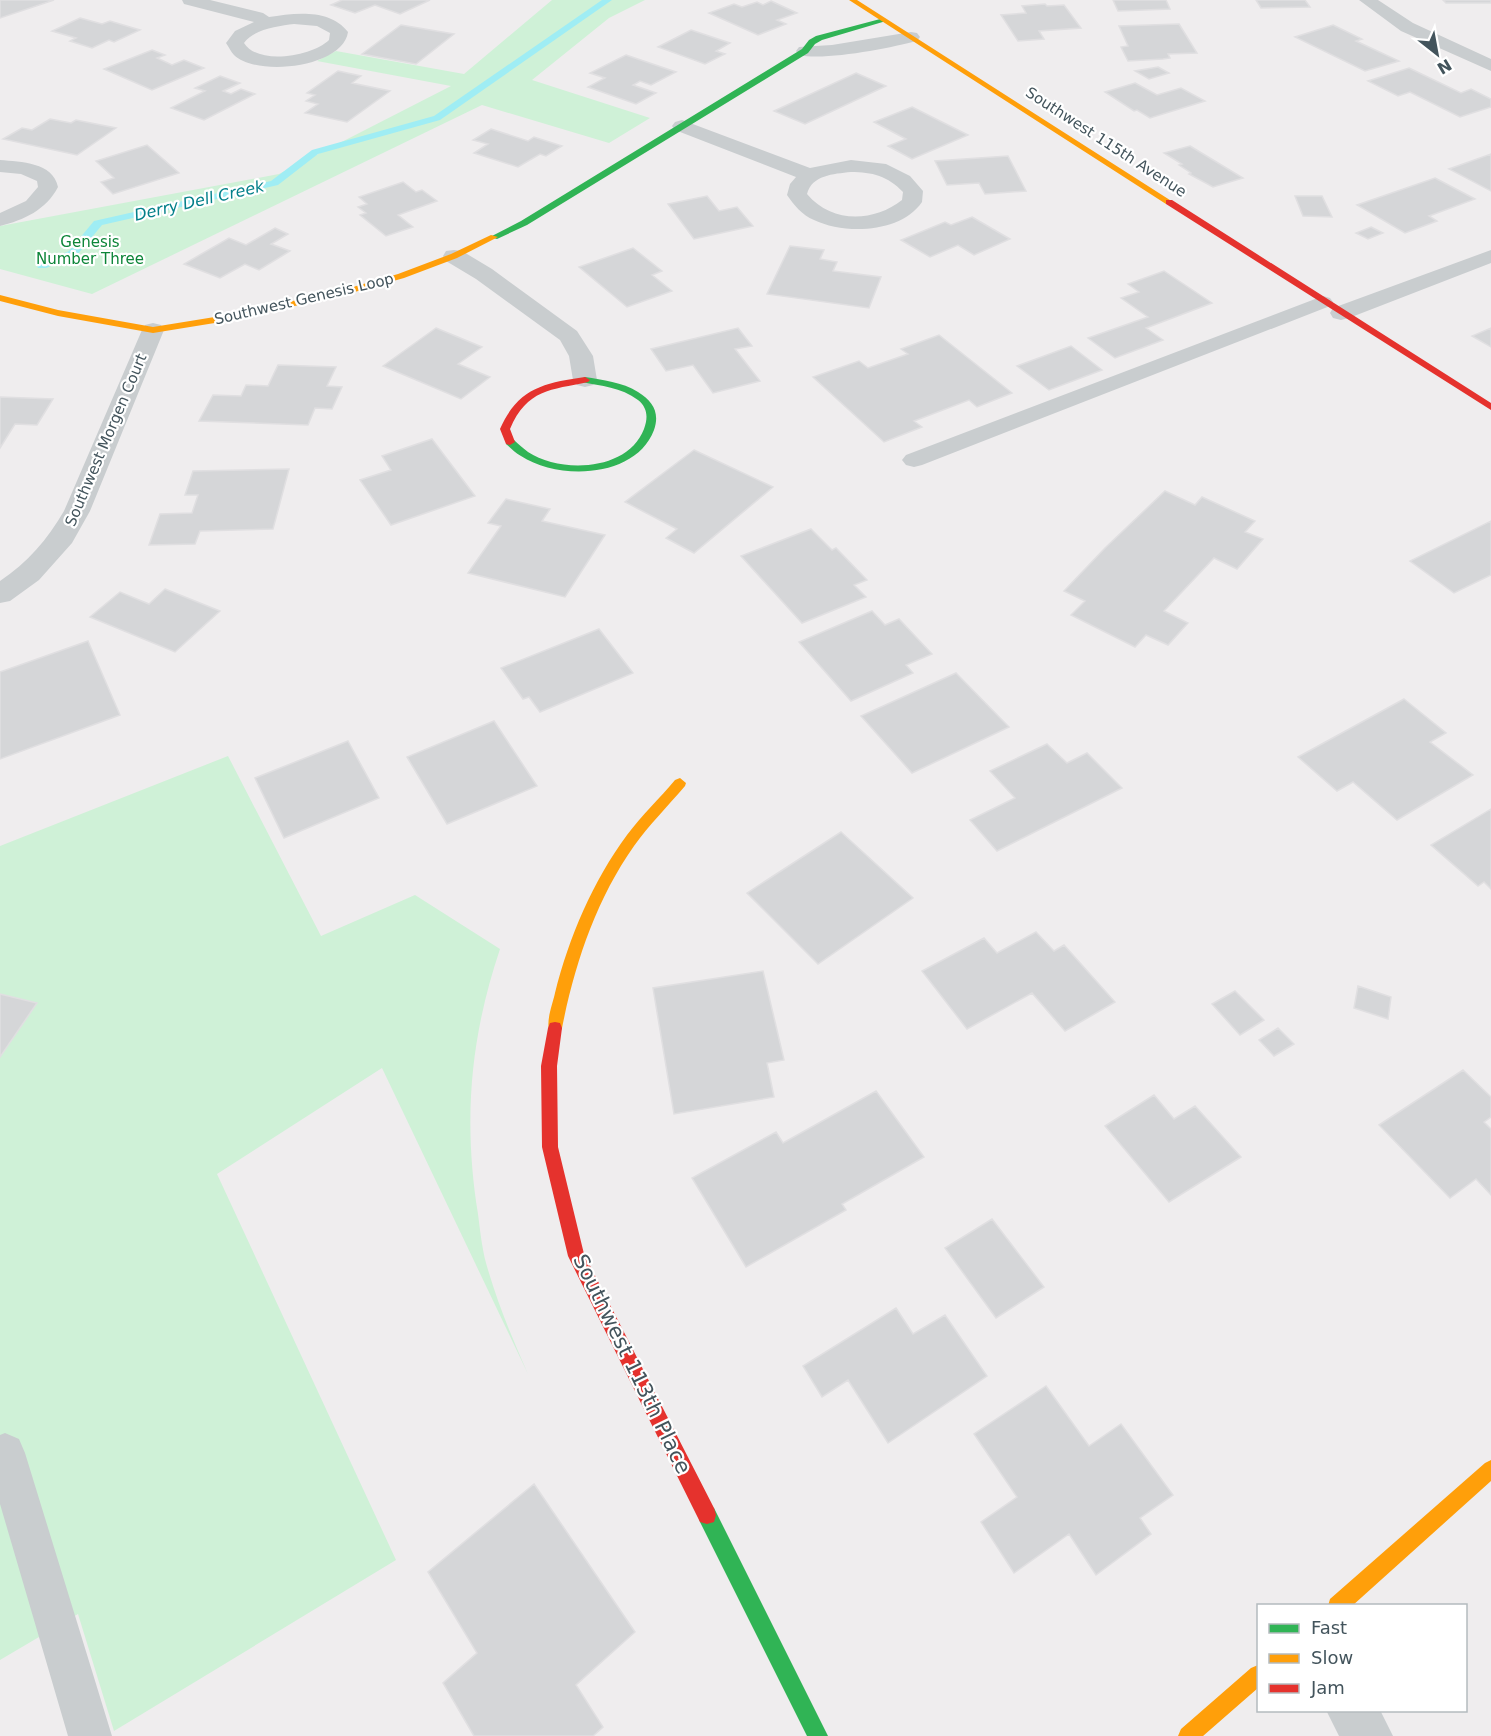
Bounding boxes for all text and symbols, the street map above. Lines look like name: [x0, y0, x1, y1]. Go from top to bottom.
north arrow: [1407, 24, 1467, 84]
text: N: [1434, 55, 1455, 78]
street label: Southwest 115th Avenue: [1022, 83, 1190, 201]
water label: Derry Dell Creek: [132, 176, 267, 225]
park label: Genesis Number Three: [36, 233, 144, 268]
street label: Southwest Genesis Loop: [212, 270, 396, 328]
street label: Southwest Morgen Court: [61, 351, 151, 529]
street label: Southwest 113th Place: [568, 1250, 696, 1478]
legend: [1257, 1604, 1467, 1712]
text: Fast: [1311, 1617, 1347, 1638]
text: Slow: [1311, 1647, 1353, 1668]
text: Jam: [1310, 1677, 1345, 1698]

